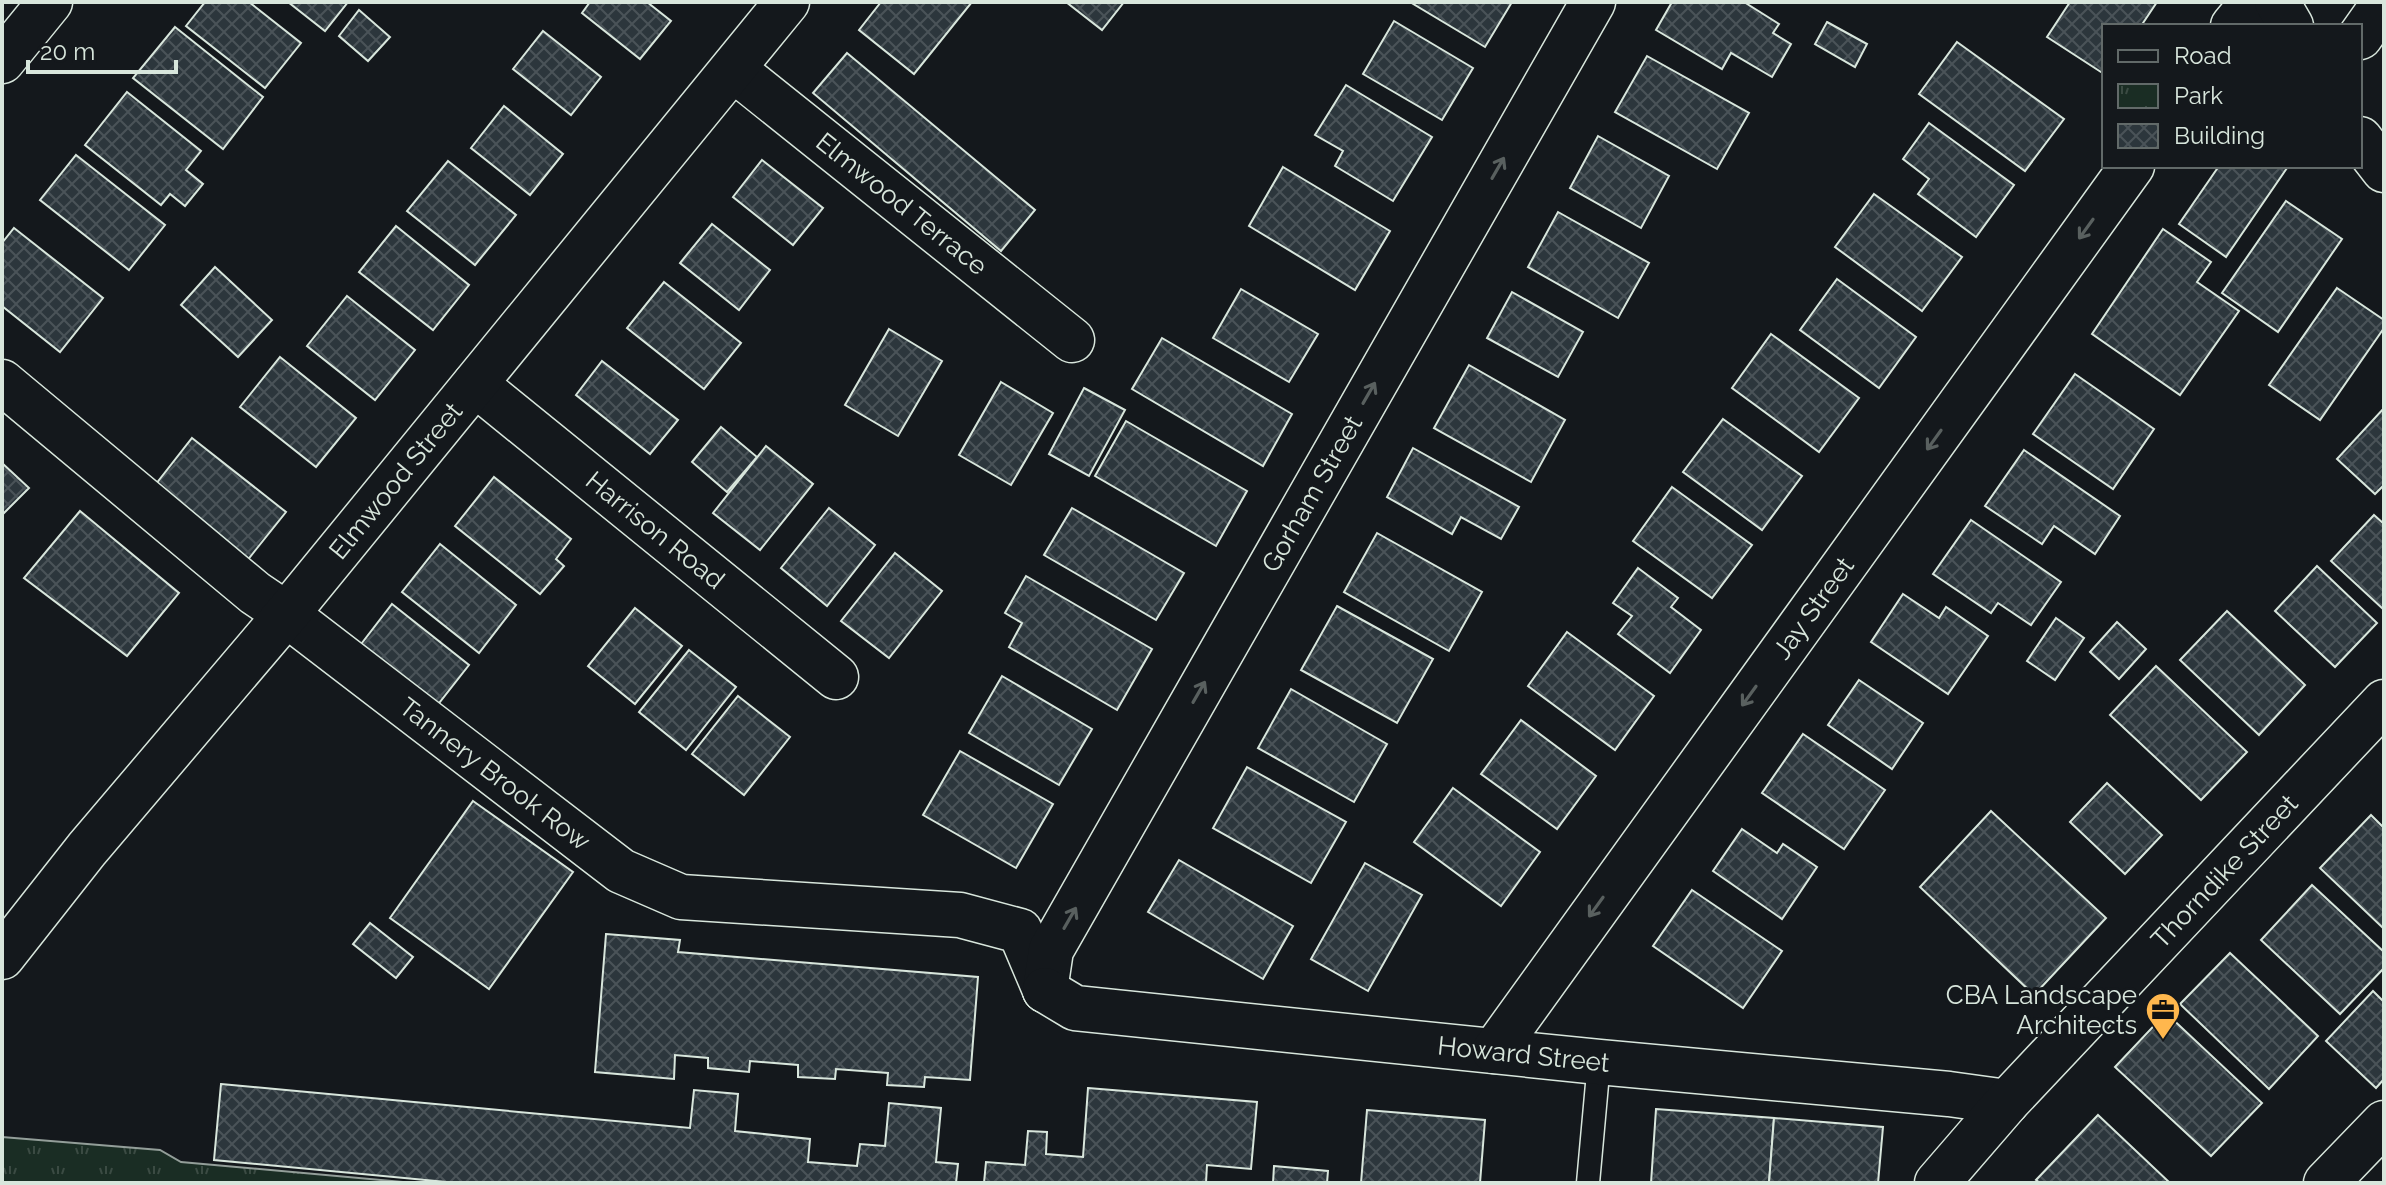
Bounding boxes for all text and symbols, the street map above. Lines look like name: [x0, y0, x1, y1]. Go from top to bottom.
scale bar: [28, 24, 176, 74]
legend: [2102, 24, 2362, 168]
text: 20 m: [40, 37, 95, 66]
text: Road: [2174, 41, 2232, 70]
text: Park: [2174, 81, 2223, 110]
text: Building: [2174, 121, 2265, 150]
street label: Elmwood Terrace: [810, 127, 993, 281]
one-way arrow: [1491, 156, 1506, 180]
one-way arrow: [2078, 218, 2094, 240]
one-way arrow: [1361, 382, 1377, 405]
street label: Elmwood Street: [323, 396, 469, 565]
street label: Gorham Street: [1255, 410, 1369, 577]
one-way arrow: [1926, 429, 1943, 450]
street label: Harrison Road: [580, 465, 730, 595]
street label: Jay Street: [1767, 551, 1860, 665]
one-way arrow: [1191, 681, 1207, 704]
one-way arrow: [1741, 685, 1758, 706]
street label: Tannery Brook Row: [393, 692, 596, 857]
street label: Thorndike Street: [2145, 788, 2304, 954]
one-way arrow: [1588, 895, 1605, 917]
one-way arrow: [1062, 907, 1078, 930]
place label: CBA Landscape Architects: [1946, 980, 2137, 1040]
office icon: CBA Landscape Architects: [2144, 991, 2182, 1041]
street label: Howard Street: [1436, 1030, 1611, 1078]

